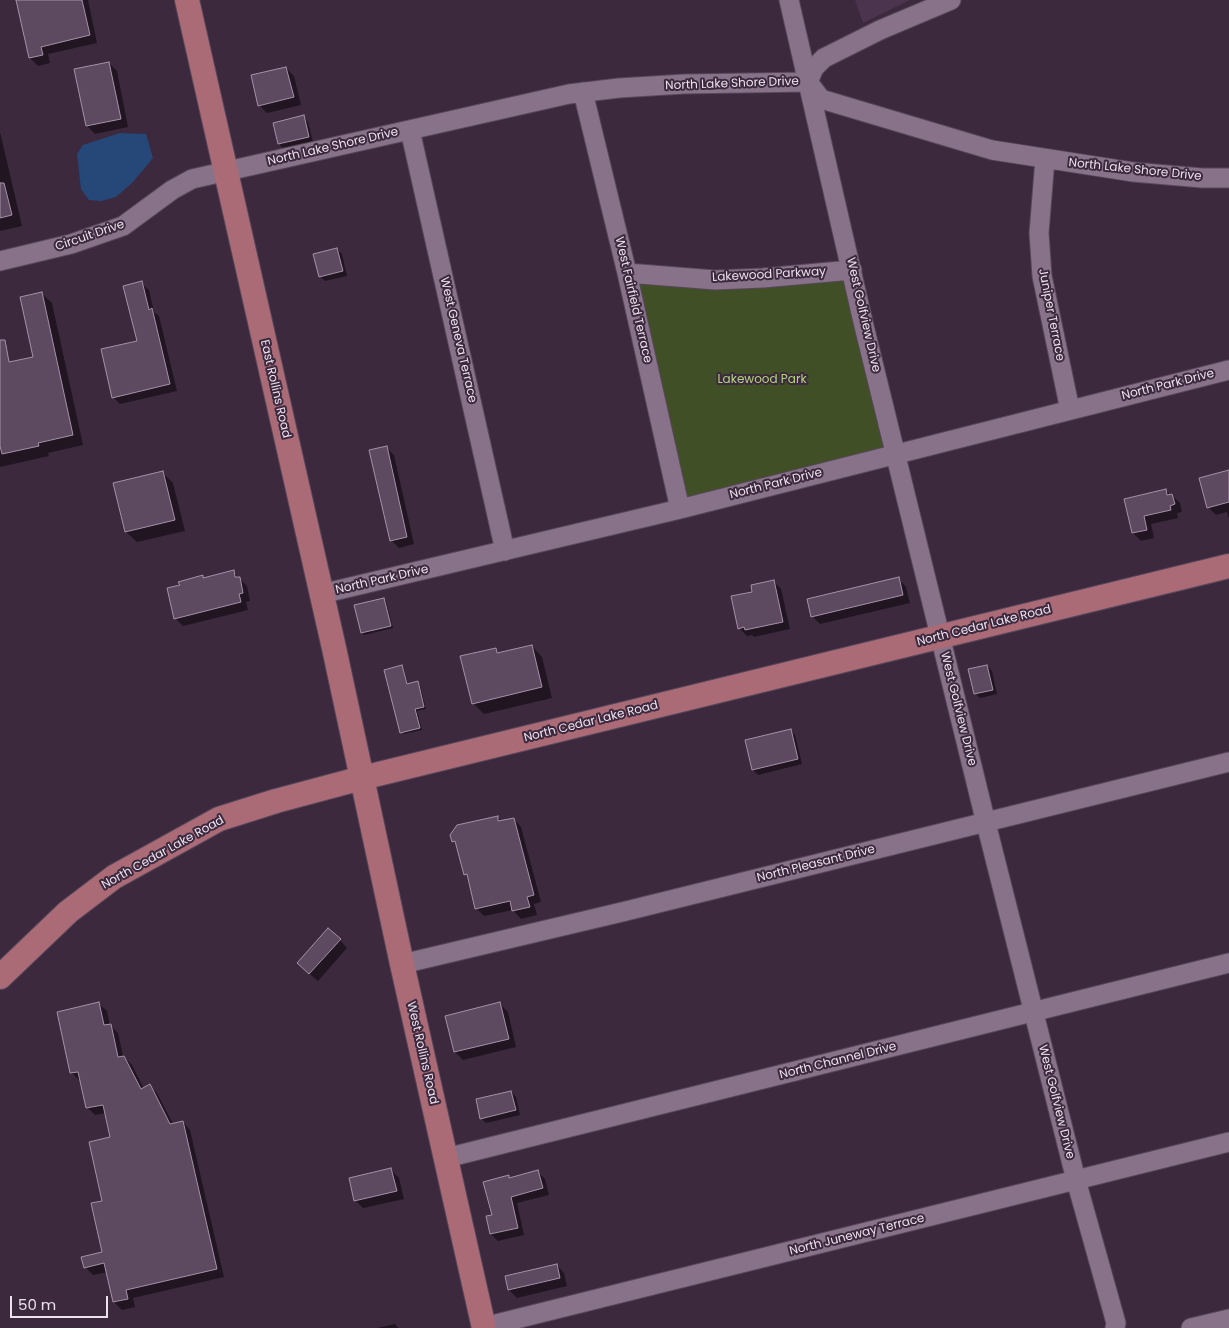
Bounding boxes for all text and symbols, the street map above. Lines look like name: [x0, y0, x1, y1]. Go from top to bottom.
street label: North Lake Shore Drive: [665, 74, 799, 94]
street label: North Lake Shore Drive: [266, 125, 400, 169]
street label: North Lake Shore Drive: [1068, 156, 1202, 184]
street label: Circuit Drive: [53, 217, 127, 255]
street label: West Fairfield Terrace: [611, 236, 655, 364]
street label: West Golfview Drive: [843, 256, 883, 374]
street label: Lakewood Parkway: [712, 265, 826, 285]
street label: Juniper Terrace: [1035, 268, 1067, 362]
street label: West Geneva Terrace: [437, 276, 479, 404]
street label: East Rollins Road: [257, 339, 293, 439]
street label: North Park Drive: [1120, 367, 1216, 403]
park label: Lakewood Park: [717, 373, 807, 387]
street label: North Park Drive: [728, 466, 824, 502]
street label: North Park Drive: [334, 562, 430, 598]
street label: North Cedar Lake Road: [915, 602, 1053, 650]
street label: West Golfview Drive: [937, 650, 979, 768]
street label: North Cedar Lake Road: [522, 698, 660, 746]
street label: North Cedar Lake Road: [99, 813, 227, 893]
street label: North Pleasant Drive: [756, 842, 876, 886]
street label: West Rollins Road: [403, 1000, 441, 1106]
street label: North Channel Drive: [778, 1040, 898, 1082]
street label: West Golfview Drive: [1035, 1043, 1077, 1161]
street label: North Juneway Terrace: [788, 1211, 926, 1259]
scale bar: [12, 1286, 110, 1318]
text: 50 m: [18, 1294, 56, 1315]

